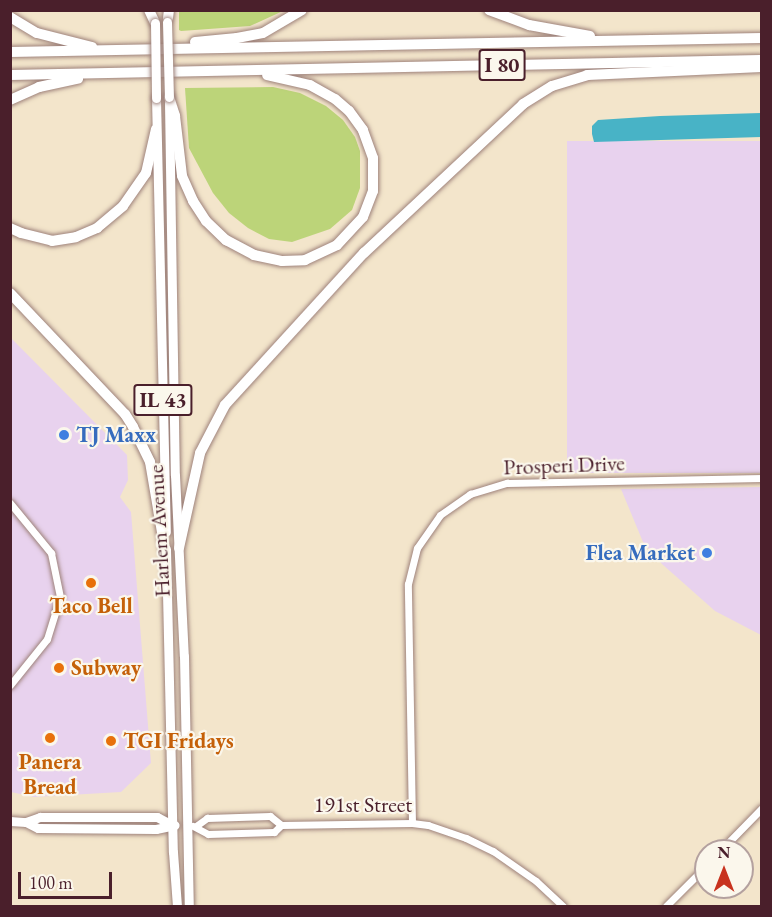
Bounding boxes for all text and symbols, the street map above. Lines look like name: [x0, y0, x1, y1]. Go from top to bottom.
road number: I 80: [478, 47, 526, 83]
road number: IL 43: [133, 382, 193, 418]
place label: TJ Maxx: [76, 422, 156, 448]
marker: TJ Maxx: [57, 428, 71, 442]
street label: Prosperi Drive: [503, 450, 625, 480]
street label: Harlem Avenue: [142, 464, 176, 598]
place label: Flea Market: [586, 540, 695, 566]
marker: Flea Market: [700, 546, 714, 560]
marker: Taco Bell: [84, 576, 98, 590]
place label: Taco Bell: [49, 593, 133, 619]
place label: Subway: [71, 655, 141, 681]
marker: Subway: [52, 661, 66, 675]
place label: TGI Fridays: [123, 728, 234, 754]
marker: Panera Bread: [43, 731, 57, 745]
marker: TGI Fridays: [104, 734, 118, 748]
place label: Panera Bread: [19, 748, 81, 800]
street label: 191st Street: [314, 792, 412, 818]
north arrow: [694, 839, 754, 899]
text: N: [718, 842, 730, 863]
scale bar: [21, 860, 116, 898]
text: 100 m: [29, 871, 73, 894]

